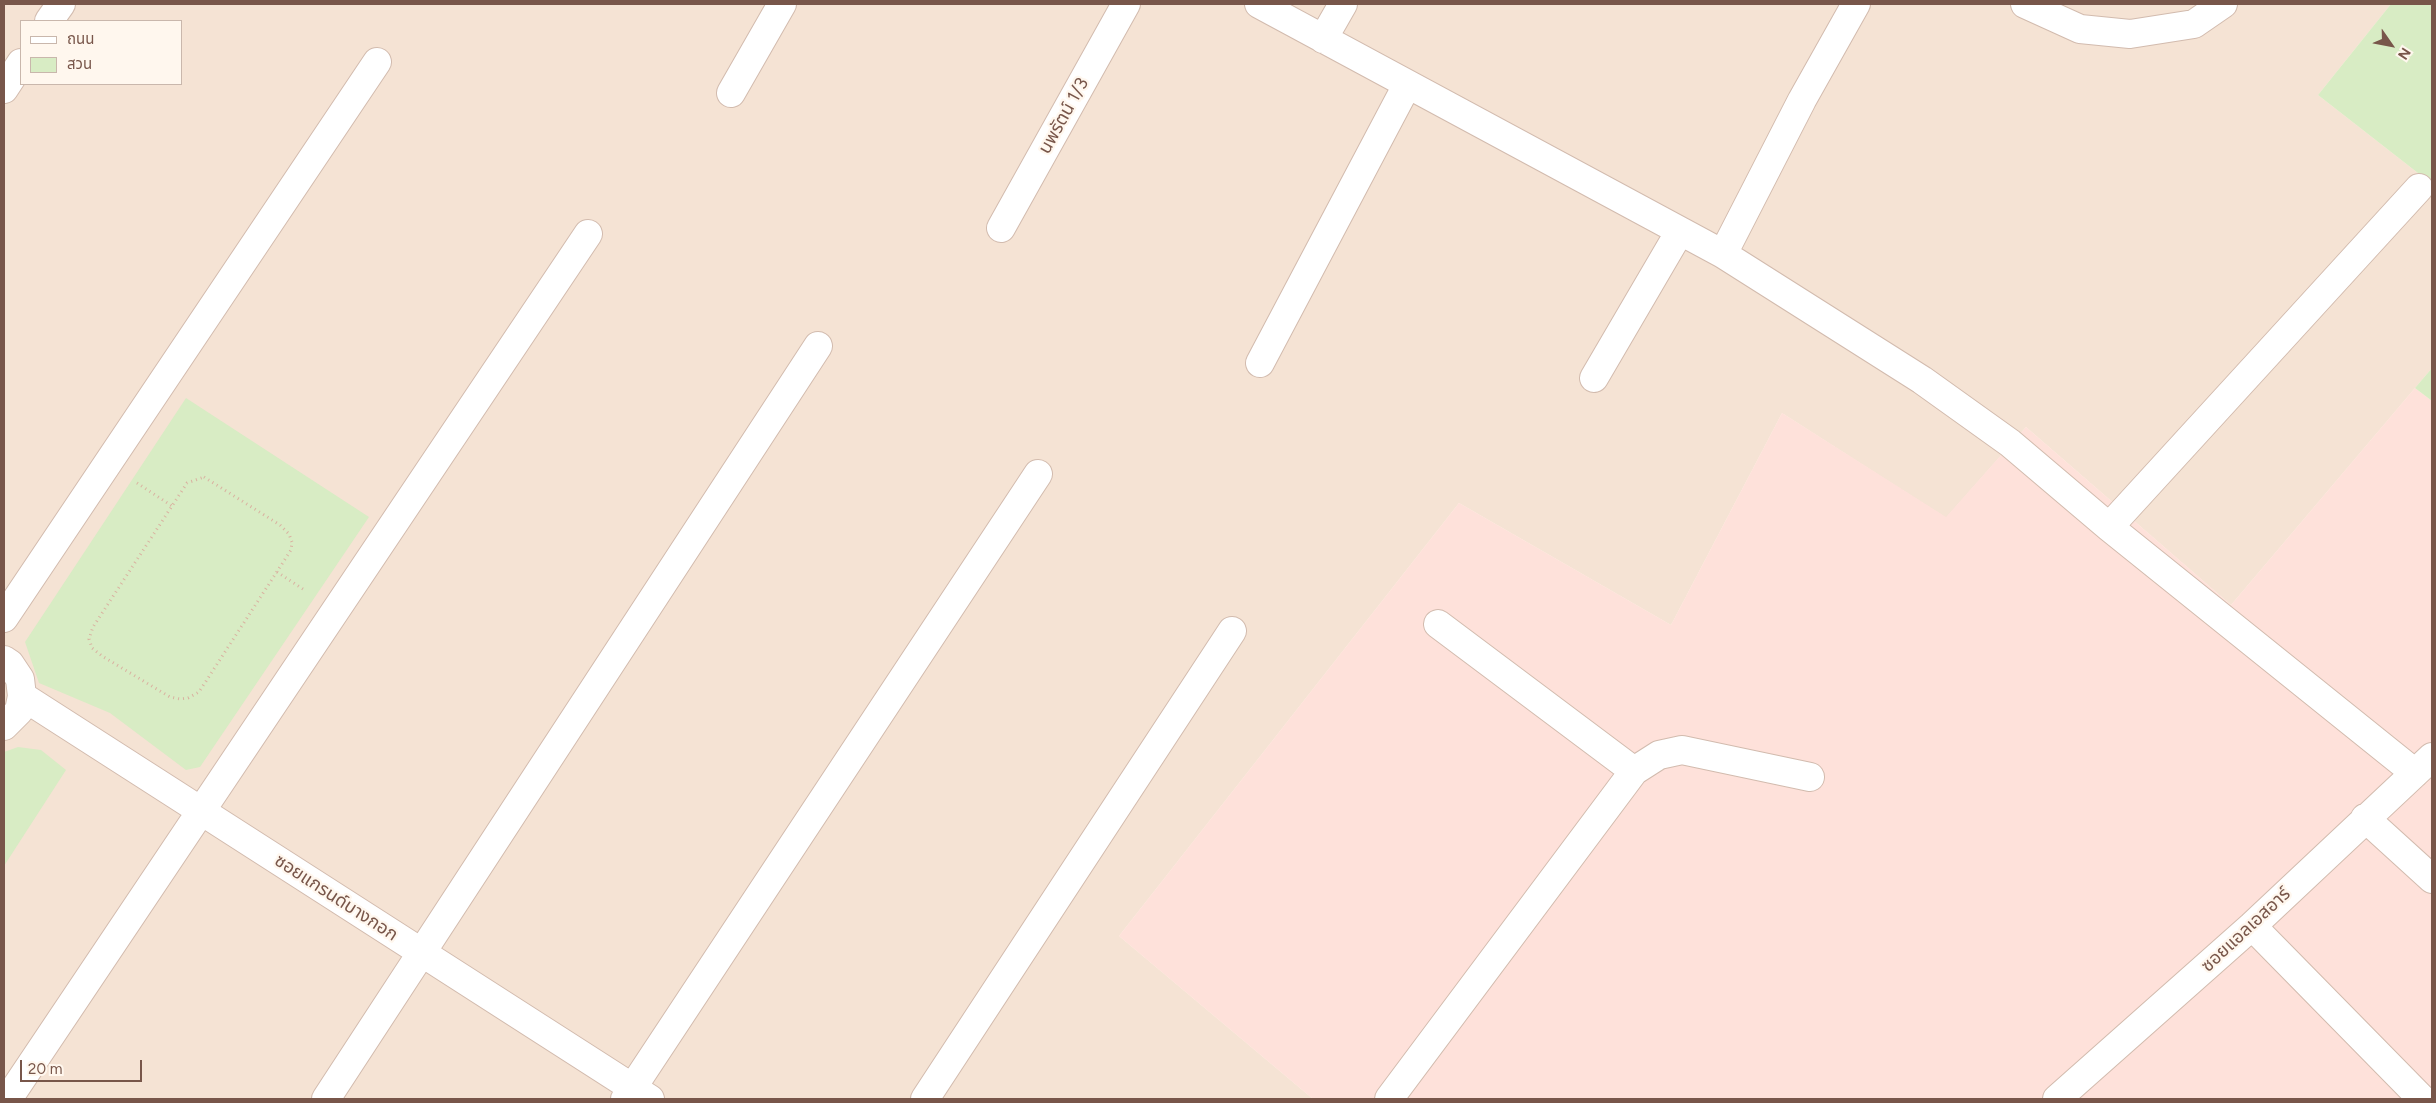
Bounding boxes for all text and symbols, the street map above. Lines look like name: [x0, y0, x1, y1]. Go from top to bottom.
legend: [20, 20, 182, 85]
north arrow: [2366, 20, 2416, 70]
text: ถนน: [67, 30, 94, 48]
text: N: [2394, 44, 2414, 63]
text: สวน: [67, 55, 92, 73]
street label: นพรัตน์ 1/3: [1034, 74, 1094, 158]
street label: ซอยแกรนด์บางกอก: [270, 850, 402, 946]
street label: ซอยแอลเอสอาร์: [2197, 883, 2295, 977]
scale bar: [22, 1050, 145, 1082]
text: 20 m: [28, 1060, 62, 1078]

